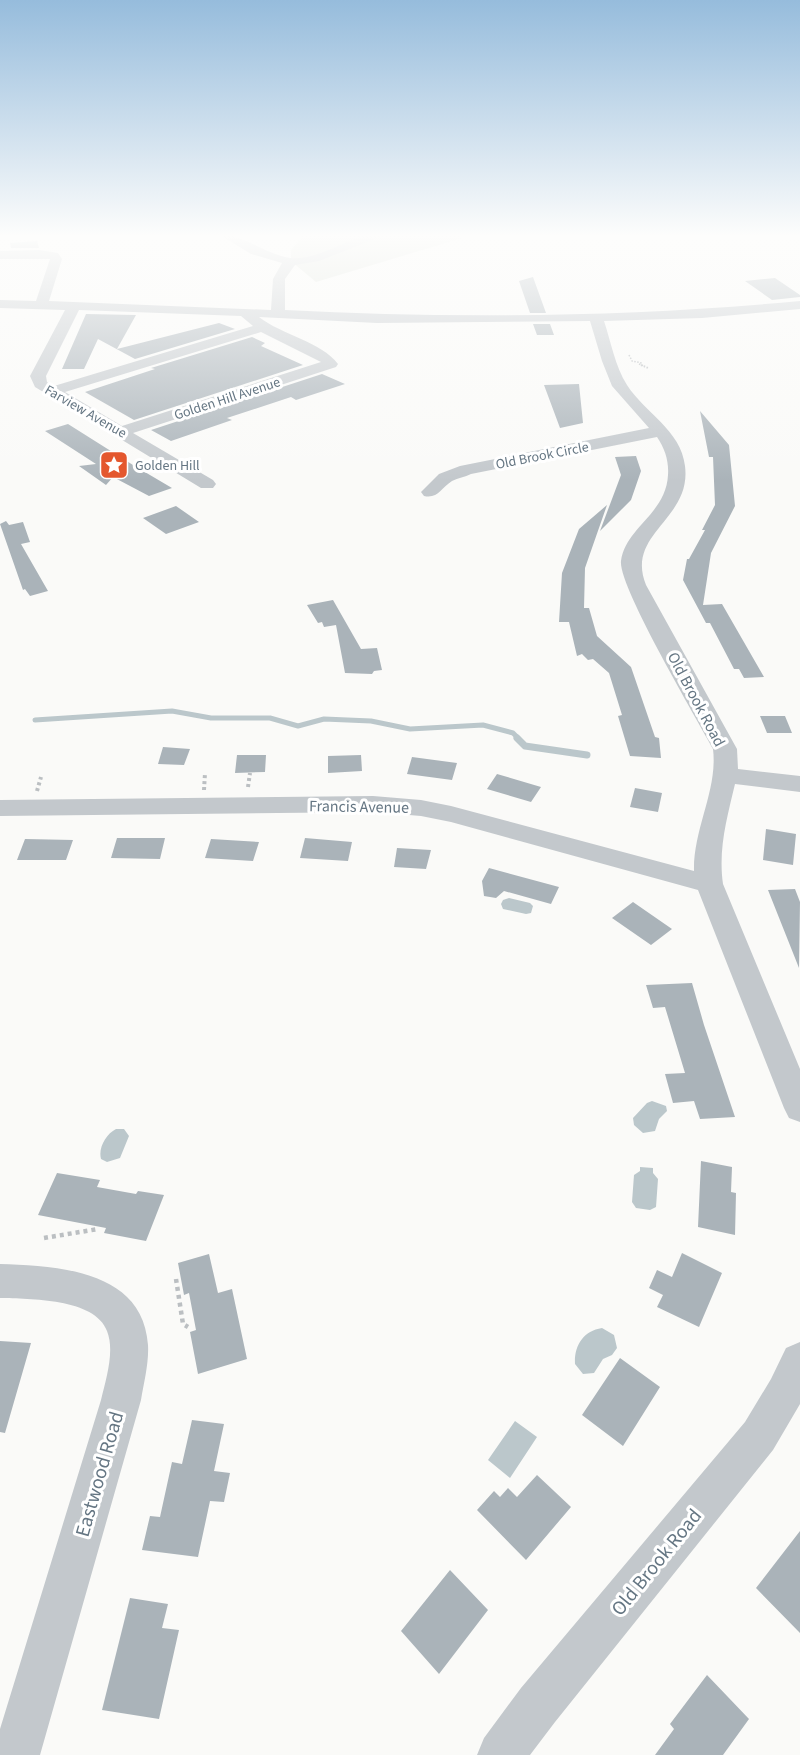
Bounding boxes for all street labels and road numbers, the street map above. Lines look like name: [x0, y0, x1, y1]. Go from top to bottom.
street label: Golden Hill Avenue: [172, 372, 283, 426]
street label: Farview Avenue: [41, 380, 130, 443]
street label: Old Brook Circle: [494, 437, 590, 475]
street label: Old Brook Road: [662, 648, 730, 751]
street label: Francis Avenue: [309, 795, 409, 819]
street label: Eastwood Road: [69, 1408, 131, 1540]
street label: Old Brook Road: [605, 1503, 709, 1622]

